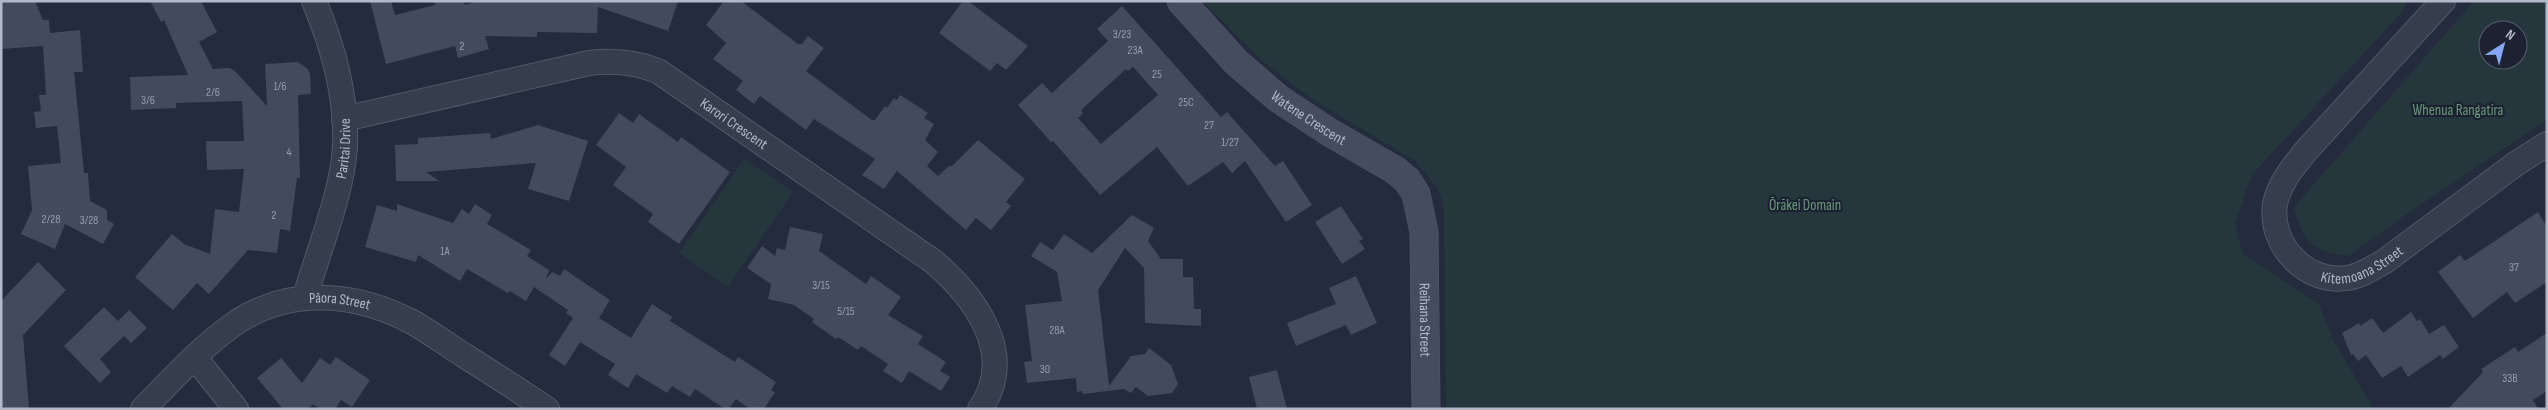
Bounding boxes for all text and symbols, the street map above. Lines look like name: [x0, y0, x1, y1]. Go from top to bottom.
north arrow: [2478, 20, 2528, 70]
text: N: [2502, 26, 2518, 44]
house number: 3/23: [1113, 27, 1131, 42]
house number: 2: [460, 39, 465, 54]
house number: 23A: [1127, 43, 1143, 58]
house number: 25: [1152, 67, 1162, 82]
house number: 1/6: [273, 79, 287, 94]
house number: 2/6: [206, 85, 220, 100]
street label: Watene Crescent: [1267, 87, 1350, 150]
house number: 3/6: [141, 93, 155, 108]
street label: Karori Crescent: [697, 94, 772, 154]
house number: 25C: [1178, 95, 1194, 110]
park label: Whenua Rangatira: [2413, 101, 2504, 120]
street label: Paritai Drive: [331, 118, 355, 180]
house number: 27: [1204, 118, 1214, 133]
house number: 1/27: [1221, 135, 1239, 150]
house number: 4: [286, 145, 292, 160]
park label: Ōrākei Domain: [1769, 196, 1841, 215]
house number: 2: [272, 208, 277, 223]
house number: 2/28: [42, 212, 60, 227]
house number: 3/28: [80, 213, 98, 228]
street label: Kitemoana Street: [2319, 241, 2407, 288]
house number: 1A: [440, 244, 451, 259]
house number: 37: [2509, 260, 2519, 275]
house number: 3/15: [812, 278, 830, 293]
street label: Reihana Street: [1415, 283, 1435, 358]
street label: Pāora Street: [308, 288, 373, 314]
house number: 5/15: [837, 304, 855, 319]
house number: 28A: [1049, 323, 1066, 338]
house number: 30: [1040, 362, 1050, 377]
house number: 33B: [2502, 371, 2518, 386]

